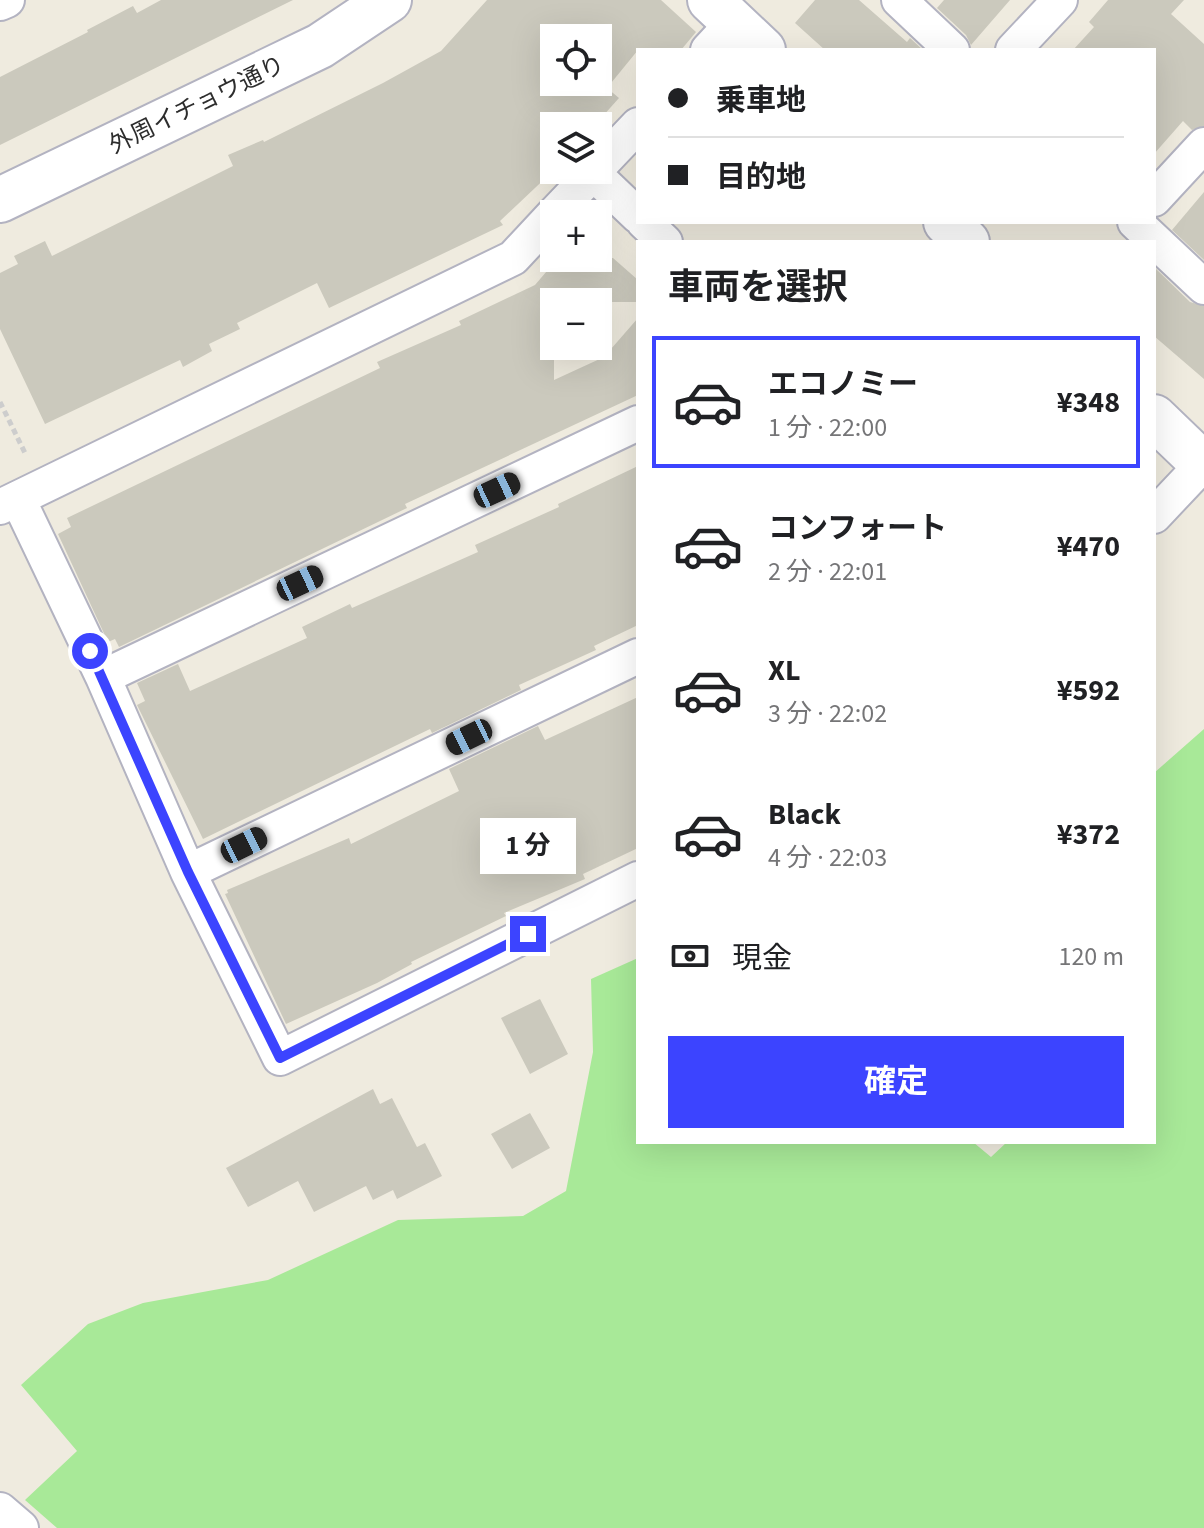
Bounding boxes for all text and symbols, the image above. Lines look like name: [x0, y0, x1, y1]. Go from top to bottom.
map controls: [540, 24, 612, 360]
button: locate: [540, 24, 612, 96]
street label: 外周イチョウ通り: [103, 47, 291, 163]
text: 乗車地: [716, 79, 806, 122]
button: layers: [540, 112, 612, 184]
text: 目的地: [716, 156, 806, 199]
button: +: [540, 200, 612, 272]
text: 車両を選択: [668, 262, 848, 313]
button: −: [540, 288, 612, 360]
text: エコノミー: [768, 363, 918, 406]
icon: car: [672, 366, 744, 438]
text: ¥348: [1057, 381, 1120, 424]
text: 1 分 · 22:00: [768, 409, 887, 446]
car: [470, 469, 524, 511]
text: コンフォート: [768, 507, 947, 550]
icon: car: [672, 510, 744, 582]
text: ¥470: [1057, 525, 1120, 568]
text: 2 分 · 22:01: [768, 553, 887, 590]
car: [273, 562, 327, 604]
route start: [72, 633, 108, 669]
text: XL: [768, 649, 801, 692]
icon: car: [672, 654, 744, 726]
text: ¥592: [1057, 669, 1120, 712]
text: 3 分 · 22:02: [768, 695, 887, 732]
car: [442, 716, 496, 758]
text: Black: [768, 793, 841, 836]
icon: car: [672, 798, 744, 870]
text: ¥372: [1057, 813, 1120, 856]
callout: 1 分: [480, 818, 576, 874]
car: [217, 824, 271, 866]
text: 1 分: [506, 827, 550, 864]
text: 4 分 · 22:03: [768, 839, 887, 876]
route end: [510, 916, 546, 952]
icon: cash: [668, 934, 712, 978]
text: 現金: [732, 937, 792, 980]
text: 120 m: [1058, 938, 1124, 975]
button: 確定: [668, 1036, 1124, 1128]

